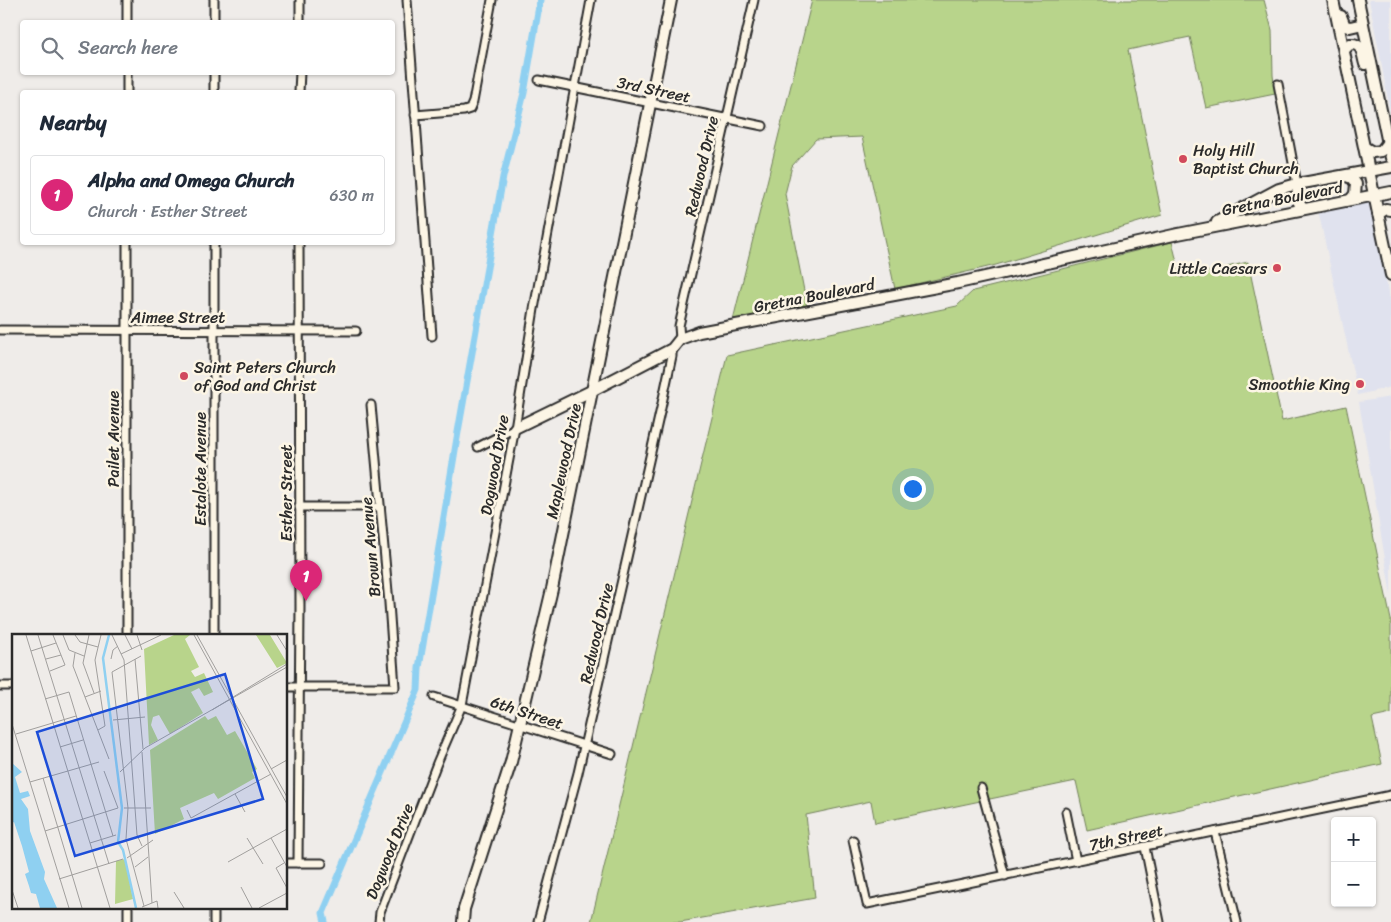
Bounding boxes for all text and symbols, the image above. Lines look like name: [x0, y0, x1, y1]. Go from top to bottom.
search box: [20, 20, 395, 75]
text: Search here: [78, 31, 178, 64]
icon: search: [38, 34, 66, 62]
street label: 3rd Street: [614, 68, 693, 111]
text: Nearby: [40, 104, 106, 142]
street label: Redwood Drive: [676, 113, 727, 219]
place label: Holy Hill Baptist Church: [1193, 136, 1299, 183]
marker: Holy Hill Baptist Church: [1177, 153, 1189, 165]
text: Alpha and Omega Church: [88, 164, 294, 197]
street label: Gretna Boulevard: [1219, 172, 1347, 224]
text: 1: [54, 181, 60, 210]
text: 630 m: [330, 181, 374, 210]
text: Church · Esther Street: [88, 197, 248, 226]
place label: Little Caesars: [1169, 254, 1268, 283]
marker: Little Caesars: [1271, 262, 1283, 274]
street label: Gretna Boulevard: [751, 269, 879, 321]
street label: Aimee Street: [130, 303, 225, 332]
place label: Saint Peters Church of God and Christ: [194, 353, 336, 400]
marker: Saint Peters Church of God and Christ: [178, 370, 190, 382]
place label: Smoothie King: [1248, 370, 1350, 399]
marker: Smoothie King: [1354, 378, 1366, 390]
street label: Pailet Avenue: [99, 390, 128, 487]
street label: Maplewood Drive: [537, 400, 590, 522]
street label: Estalote Avenue: [186, 412, 215, 526]
street label: Dogwood Drive: [471, 412, 518, 518]
street label: Esther Street: [272, 444, 301, 542]
your location: [900, 476, 926, 502]
street label: Brown Avenue: [352, 496, 389, 598]
pin: 1: [290, 560, 322, 601]
street label: Redwood Drive: [571, 580, 622, 686]
inset map: [12, 634, 288, 910]
street label: 6th Street: [487, 687, 567, 738]
street label: Dogwood Drive: [357, 799, 422, 904]
street label: 7th Street: [1086, 815, 1166, 859]
map controls: [1331, 817, 1376, 907]
button: +: [1331, 817, 1376, 862]
button: −: [1331, 862, 1376, 907]

